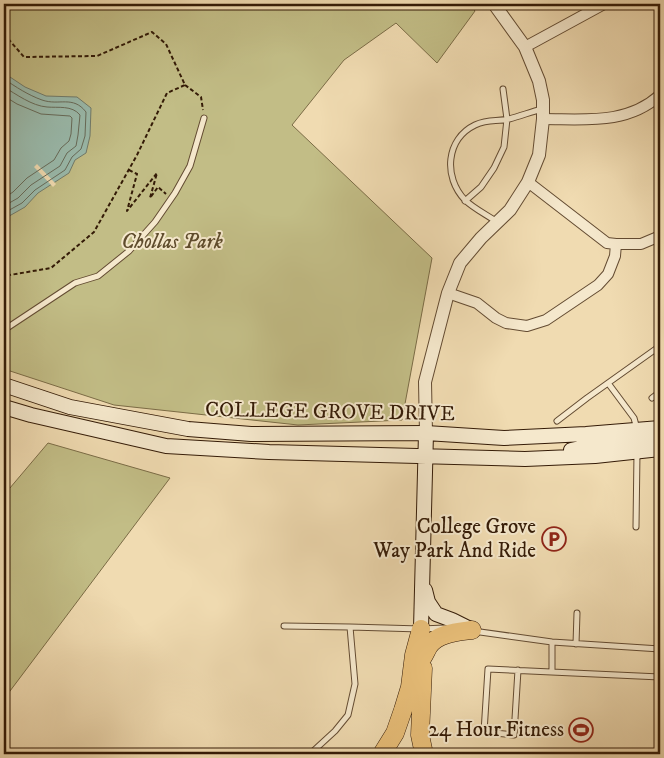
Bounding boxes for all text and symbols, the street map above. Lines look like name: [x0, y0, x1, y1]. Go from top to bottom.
park label: Chollas Park: [121, 229, 223, 255]
street label: COLLEGE GROVE DRIVE: [205, 397, 455, 427]
place label: College Grove Way Park And Ride: [372, 514, 536, 564]
parking icon: College Grove Way Park And Ride: [541, 526, 567, 552]
place label: 24 Hour Fitness: [429, 717, 564, 743]
sports icon: 24 Hour Fitness: [568, 717, 594, 743]

